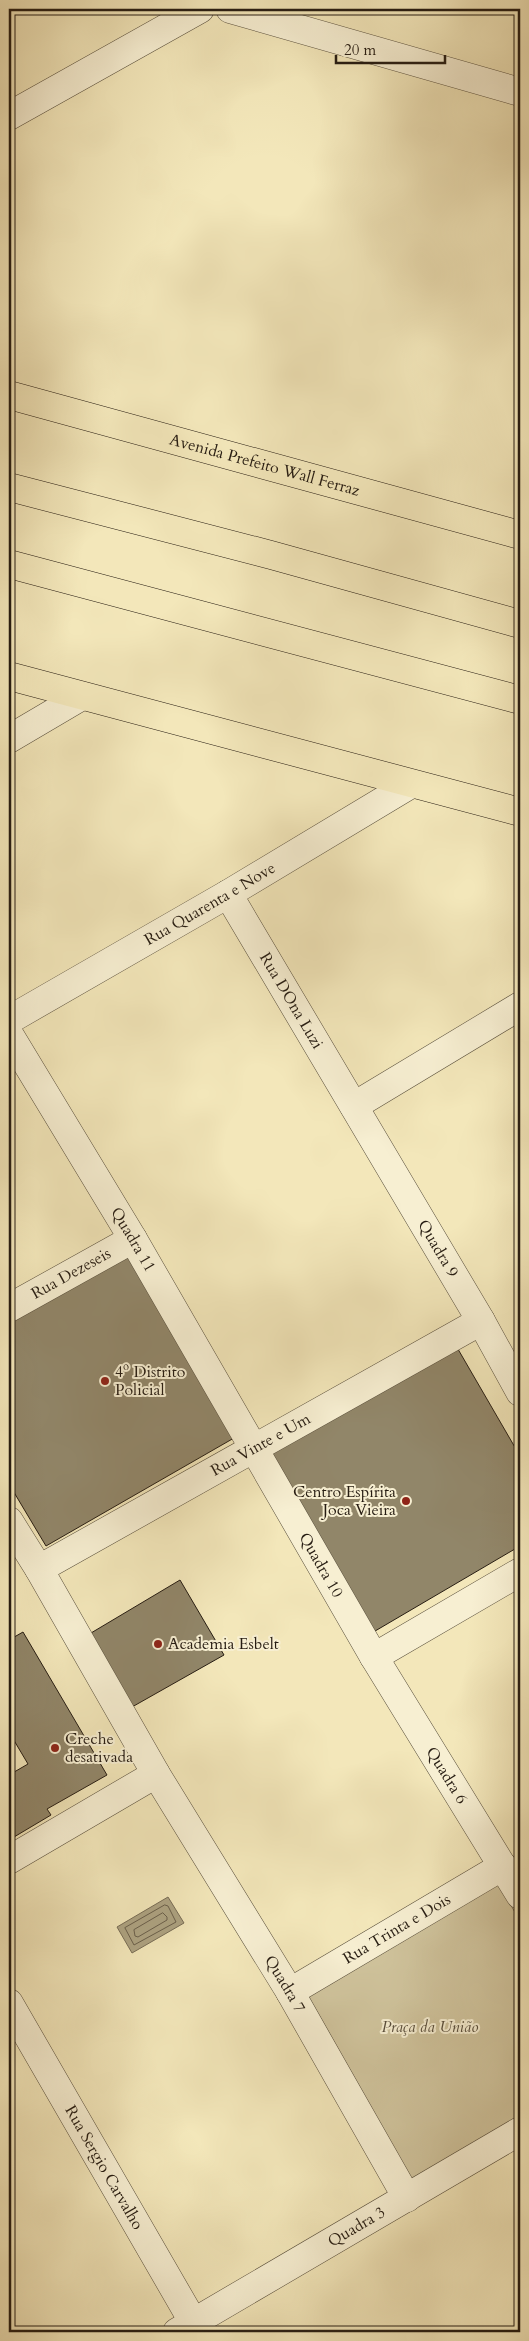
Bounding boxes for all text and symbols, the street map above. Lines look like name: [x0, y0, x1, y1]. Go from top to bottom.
scale bar: [336, 32, 445, 64]
text: 20 m: [344, 40, 376, 60]
street label: Avenida Prefeito Wall Ferraz: [167, 428, 362, 502]
street label: Rua Quarenta e Nove: [140, 857, 280, 951]
street label: Rua DOna Luzi: [254, 948, 329, 1053]
street label: Quadra 11: [105, 1203, 161, 1276]
street label: Quadra 9: [412, 1216, 464, 1281]
street label: Rua Dezeseis: [27, 1242, 115, 1305]
place label: 4º Distrito Policial: [115, 1361, 186, 1401]
marker: 4º Distrito Policial: [99, 1375, 111, 1387]
street label: Rua Vinte e Um: [207, 1408, 315, 1482]
place label: Centro Espírita Joca Vieira: [293, 1481, 396, 1521]
marker: Centro Espírita Joca Vieira: [400, 1495, 412, 1507]
street label: Quadra 10: [294, 1529, 348, 1602]
place label: Academia Esbelt: [168, 1633, 279, 1655]
marker: Academia Esbelt: [152, 1638, 164, 1650]
place label: Creche desativada: [65, 1728, 133, 1768]
marker: Creche desativada: [49, 1742, 61, 1754]
street label: Quadra 6: [421, 1743, 473, 1808]
street label: Rua Trinta e Dois: [339, 1888, 455, 1969]
street label: Quadra 7: [259, 1951, 310, 2017]
park label: Praça da União: [382, 2016, 479, 2038]
street label: Rua Sergio Carvalho: [59, 2101, 149, 2234]
street label: Quadra 3: [324, 2201, 389, 2252]

